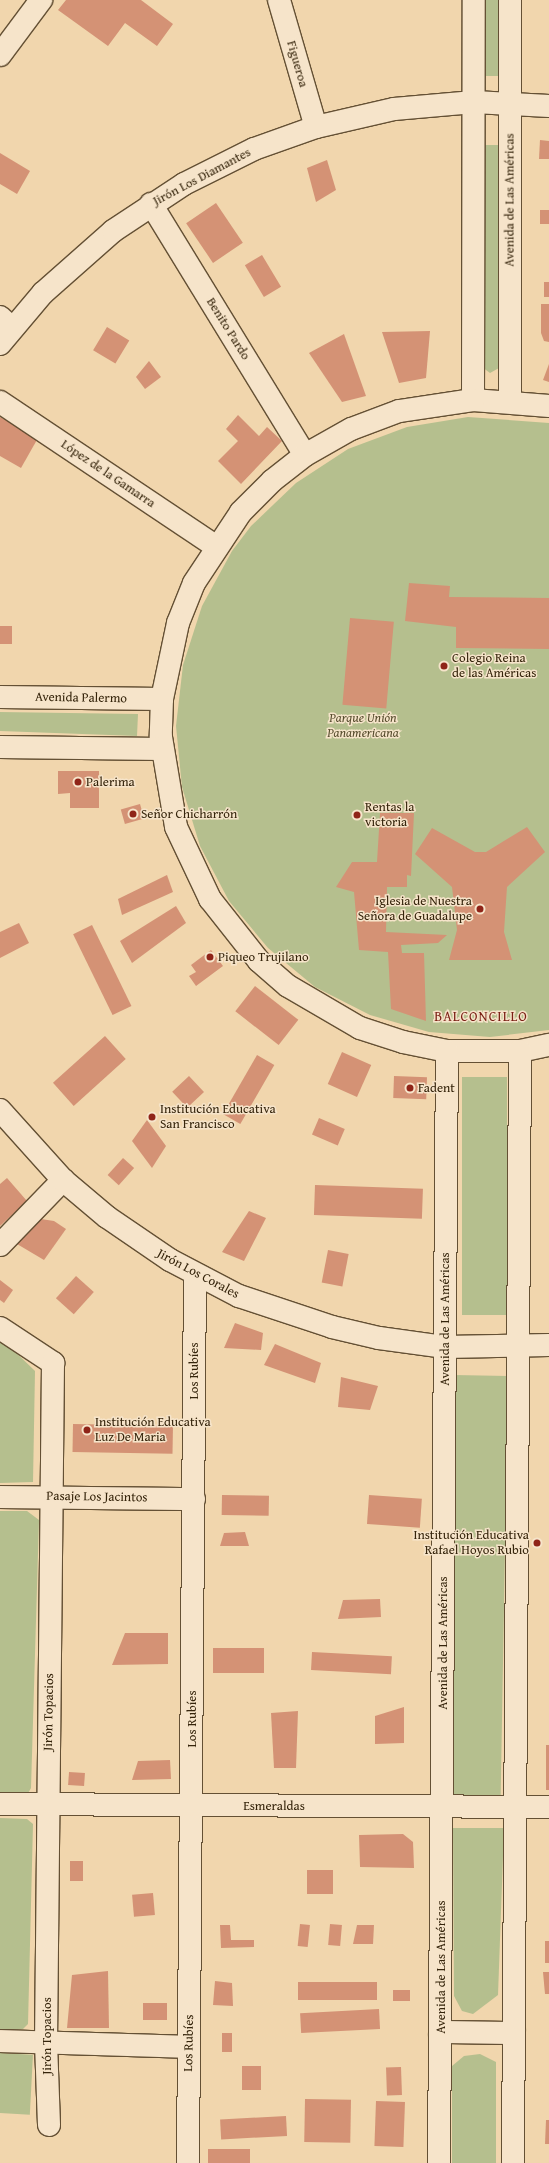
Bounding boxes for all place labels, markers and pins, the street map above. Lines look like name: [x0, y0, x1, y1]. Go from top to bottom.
place label: Colegio Reina de las Américas: [452, 651, 536, 682]
marker: Colegio Reina de las Américas: [439, 661, 449, 671]
place label: Palerima: [86, 774, 135, 790]
marker: Palerima: [73, 777, 83, 787]
place label: Rentas la victoria: [365, 800, 414, 831]
place label: Señor Chicharrón: [141, 806, 237, 822]
marker: Señor Chicharrón: [128, 809, 138, 819]
marker: Rentas la victoria: [352, 810, 362, 820]
place label: Iglesia de Nuestra Señora de Guadalupe: [358, 894, 472, 925]
marker: Iglesia de Nuestra Señora de Guadalupe: [475, 904, 485, 914]
place label: Piqueo Trujilano: [218, 949, 309, 965]
marker: Piqueo Trujilano: [205, 952, 215, 962]
place label: Fadent: [418, 1080, 455, 1096]
marker: Fadent: [405, 1083, 415, 1093]
place label: Institución Educativa San Francisco: [160, 1102, 276, 1133]
marker: Institución Educativa San Francisco: [147, 1112, 157, 1122]
place label: Institución Educativa Luz De Maria: [95, 1415, 211, 1446]
marker: Institución Educativa Luz De Maria: [82, 1425, 92, 1435]
place label: Institución Educativa Rafael Hoyos Rubio: [413, 1528, 529, 1559]
marker: Institución Educativa Rafael Hoyos Rubio: [532, 1538, 542, 1548]

